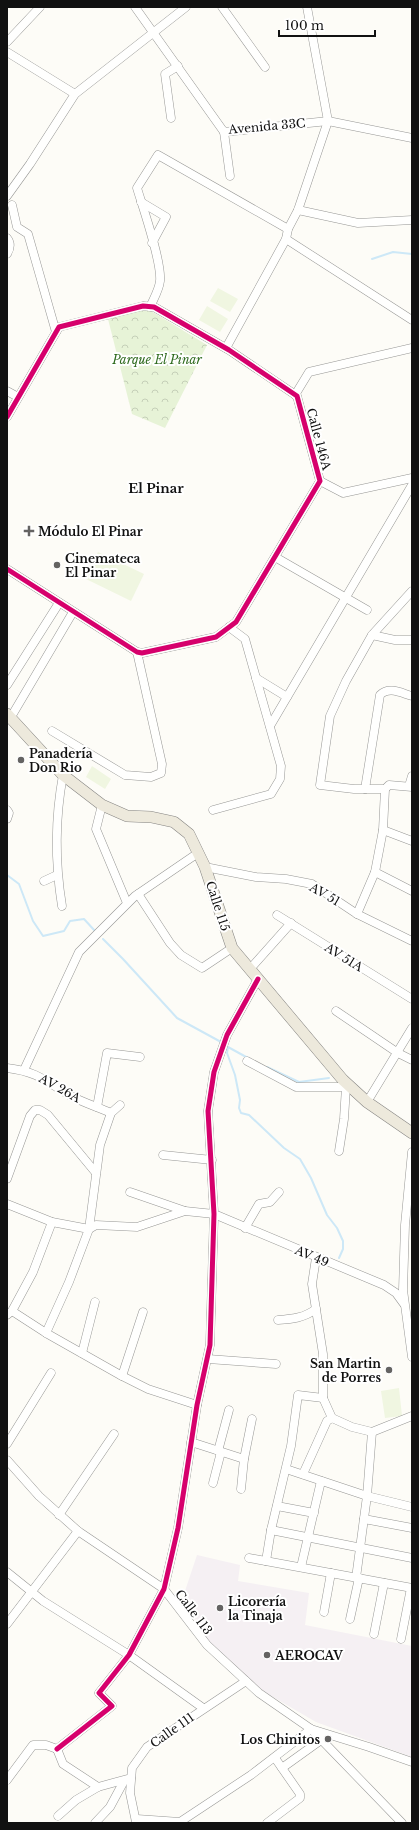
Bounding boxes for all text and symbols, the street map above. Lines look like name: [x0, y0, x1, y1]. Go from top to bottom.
scale bar: [279, 12, 375, 38]
text: 100 m: [285, 18, 324, 33]
street label: Avenida 33C: [227, 115, 306, 137]
park label: Parque El Pinar: [111, 352, 202, 367]
street label: Calle 146A: [304, 406, 335, 472]
district label: El Pinar: [128, 480, 184, 497]
place label: Módulo El Pinar: [38, 524, 143, 539]
marker: Módulo El Pinar: [23, 525, 35, 537]
place label: Cinemateca El Pinar: [65, 551, 140, 580]
marker: Cinemateca El Pinar: [52, 560, 62, 570]
place label: Panadería Don Rio: [29, 746, 93, 775]
marker: Panadería Don Rio: [16, 755, 26, 765]
street label: Calle 115: [203, 879, 233, 933]
street label: AV 51: [306, 879, 343, 909]
street label: AV 51A: [321, 939, 366, 975]
street label: AV 26A: [36, 1070, 84, 1106]
street label: AV 49: [292, 1242, 331, 1270]
place label: San Martin de Porres: [310, 1356, 381, 1385]
marker: San Martin de Porres: [384, 1365, 394, 1375]
street label: Calle 113: [172, 1587, 216, 1637]
place label: Licorería la Tinaja: [228, 1594, 286, 1623]
marker: Licorería la Tinaja: [215, 1603, 225, 1613]
place label: AEROCAV: [274, 1648, 343, 1663]
marker: AEROCAV: [262, 1650, 272, 1660]
street label: Calle 111: [147, 1709, 197, 1751]
place label: Los Chinitos: [240, 1732, 320, 1747]
marker: Los Chinitos: [323, 1734, 333, 1744]

